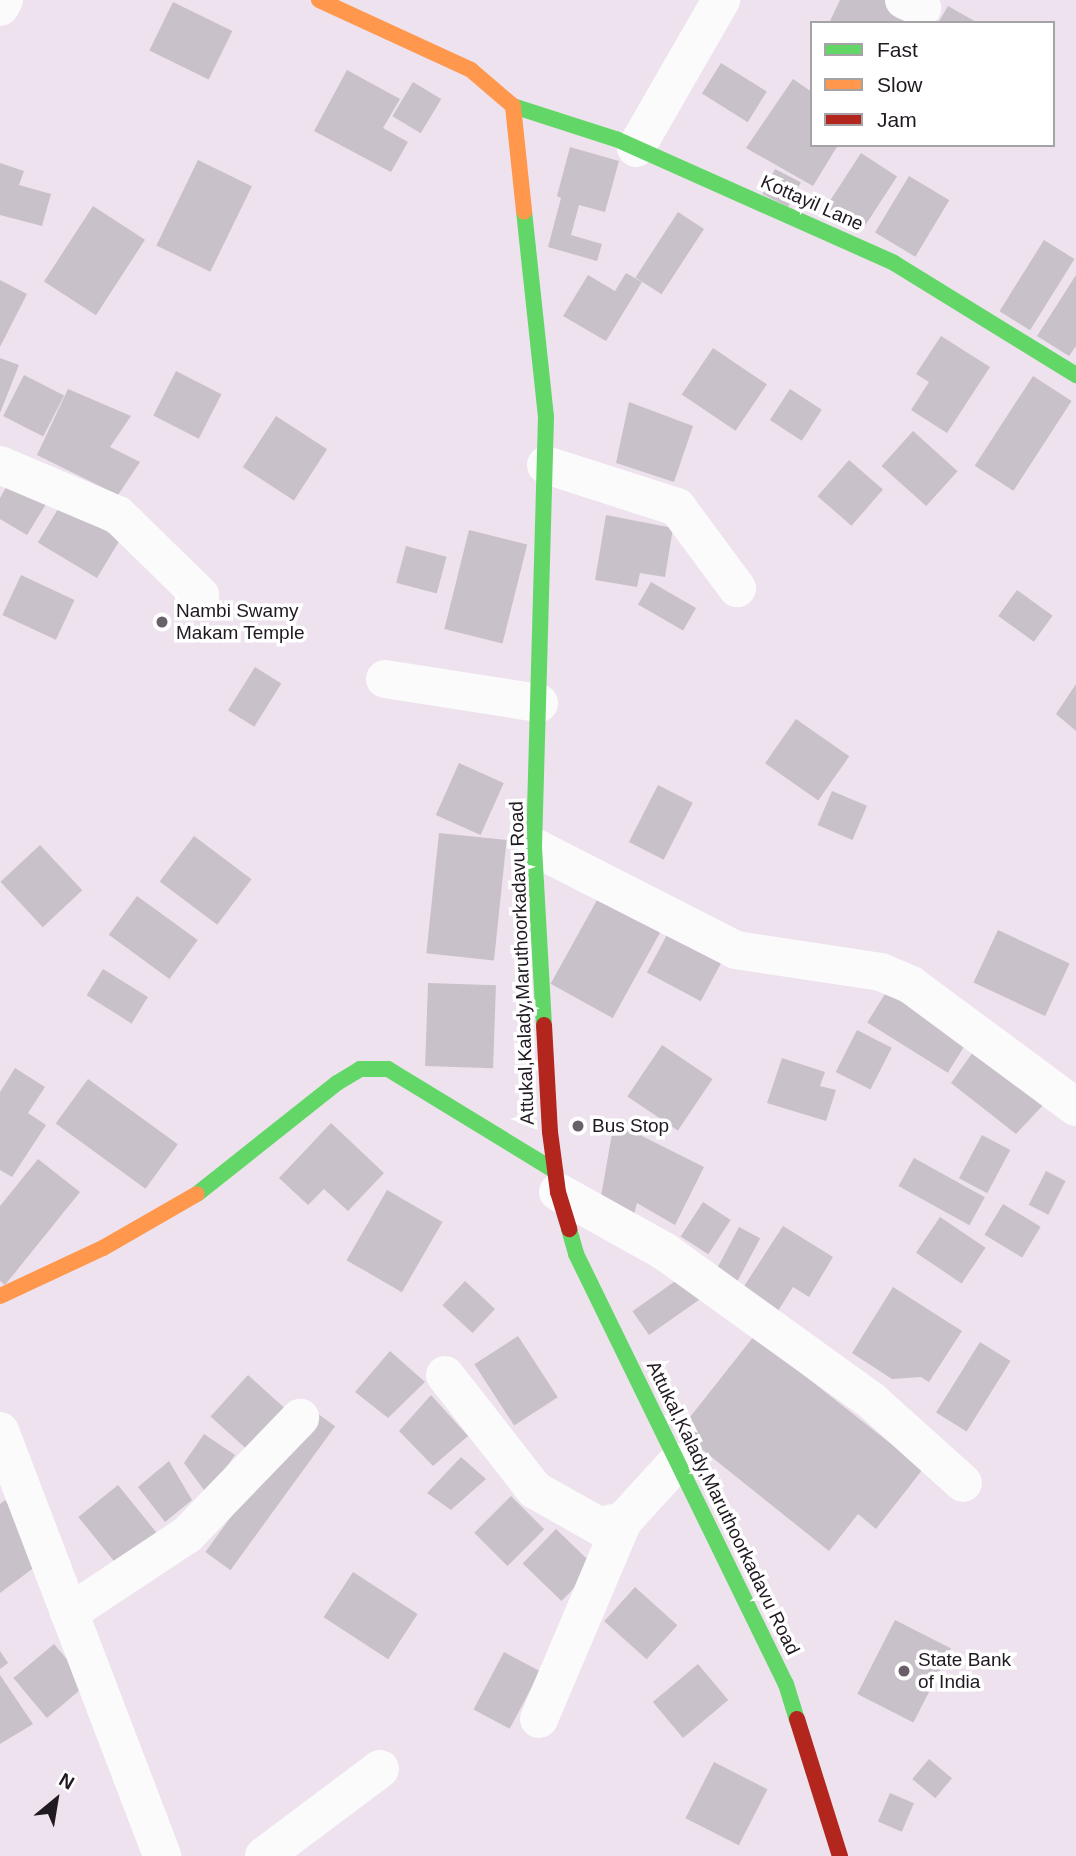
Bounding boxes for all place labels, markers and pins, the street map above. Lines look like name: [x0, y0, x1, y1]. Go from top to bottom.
place label: Nambi Swamy Makam Temple: [176, 600, 305, 644]
marker: Nambi Swamy Makam Temple: [154, 614, 170, 630]
place label: Bus Stop: [592, 1115, 669, 1137]
marker: Bus Stop: [570, 1118, 586, 1134]
place label: State Bank of India: [918, 1649, 1011, 1693]
marker: State Bank of India: [896, 1663, 912, 1679]

